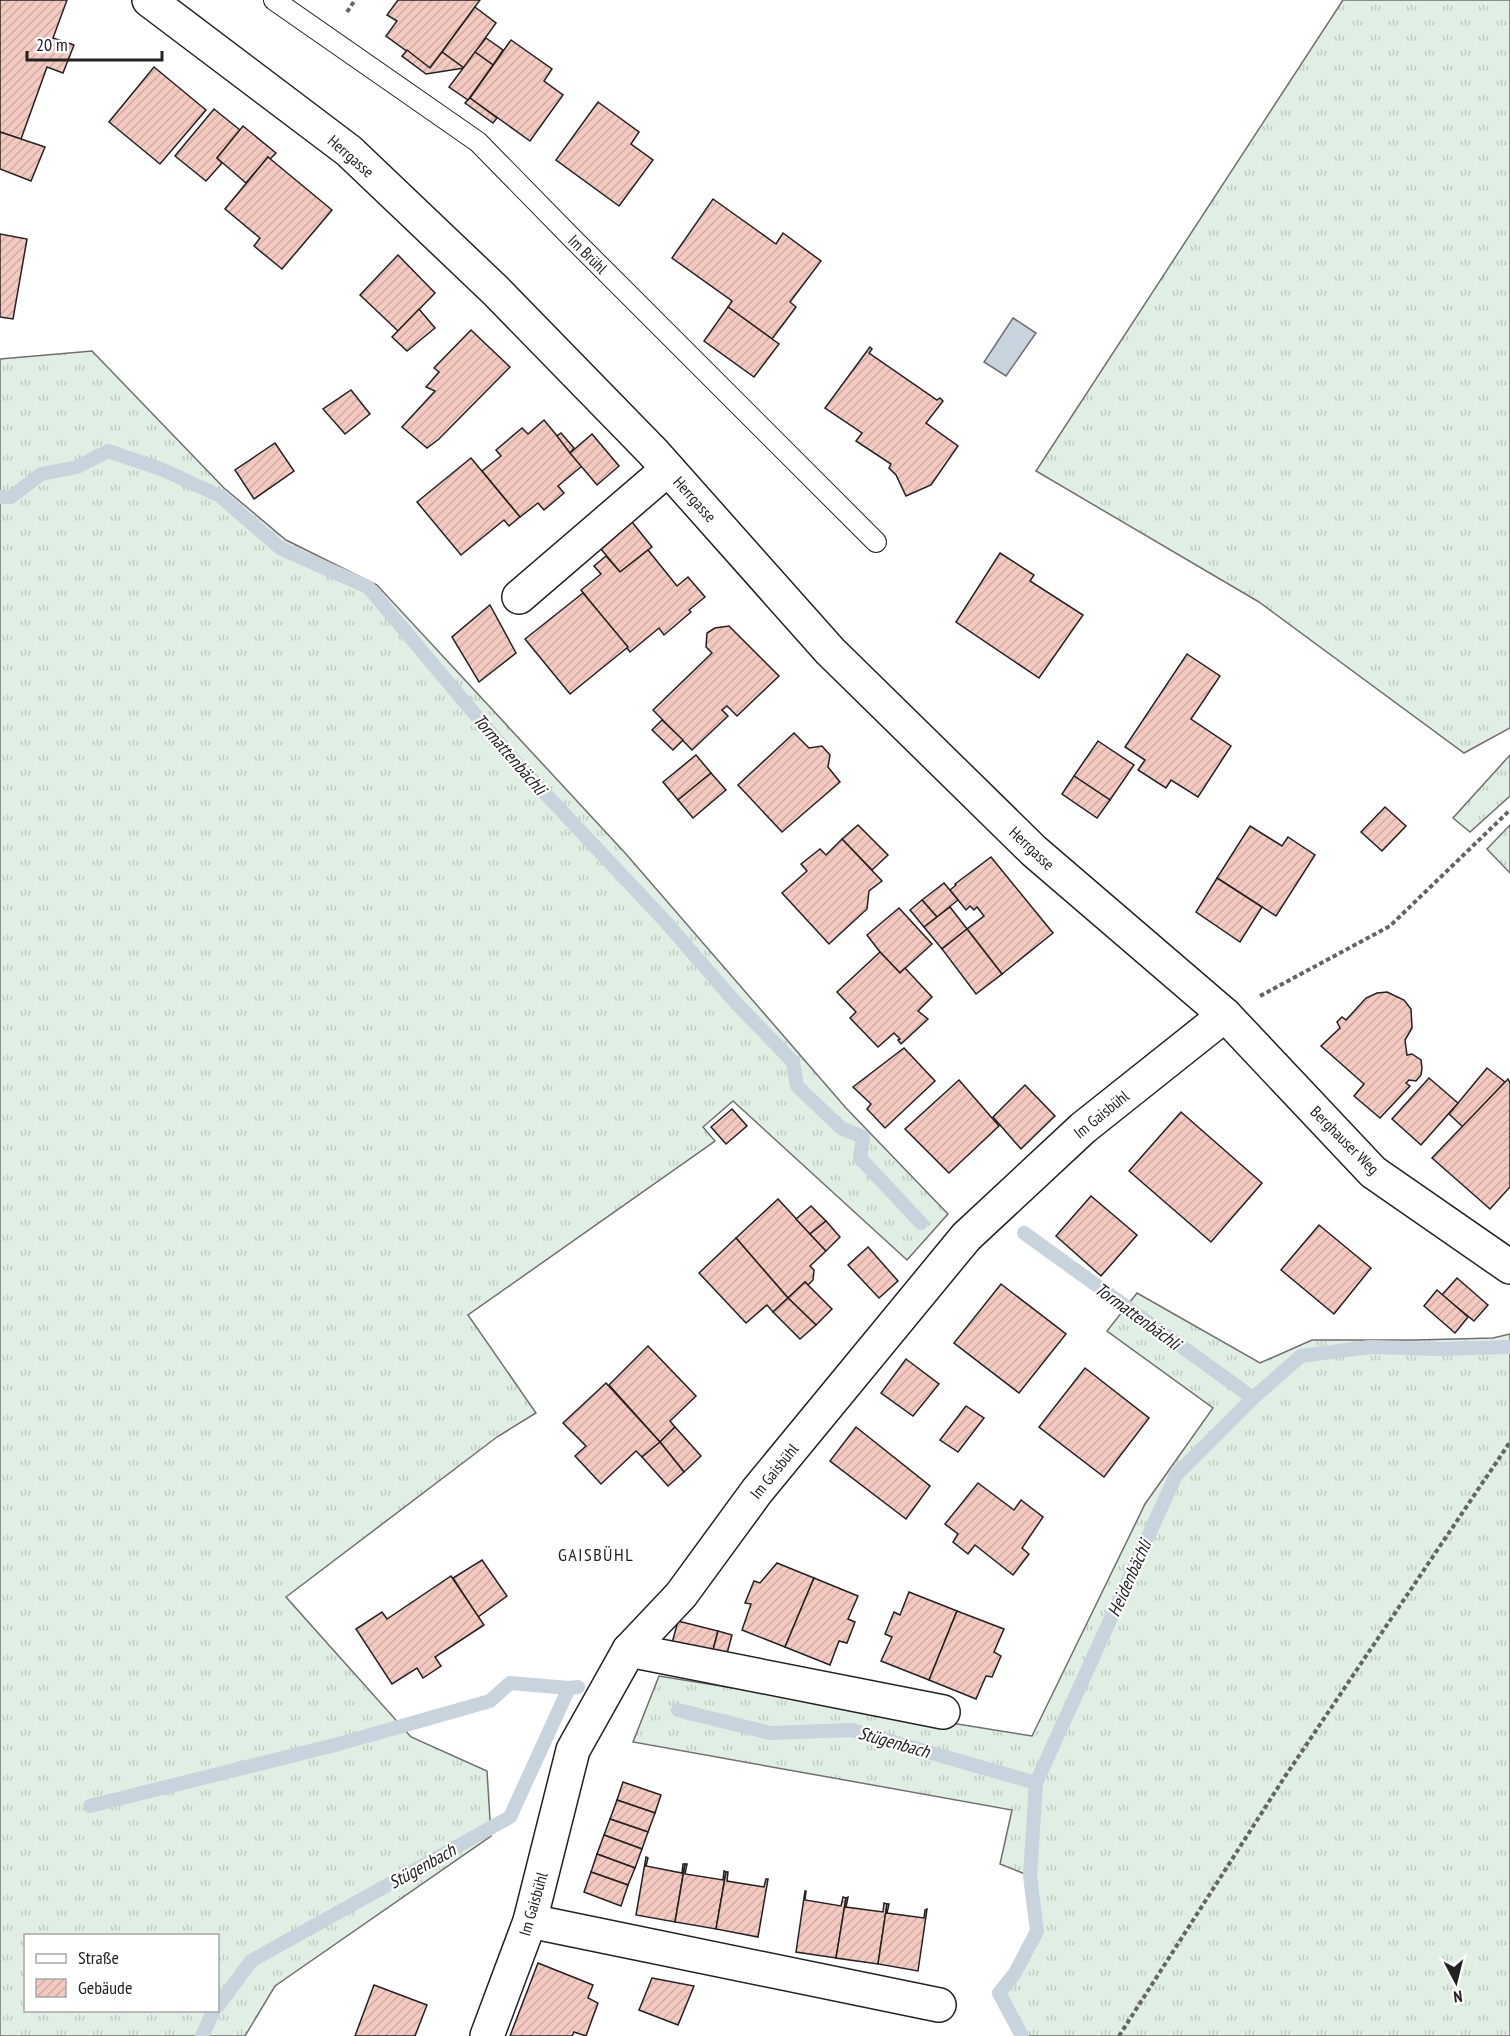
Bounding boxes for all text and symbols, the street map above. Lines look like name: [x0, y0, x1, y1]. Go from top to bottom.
scale bar: [27, 24, 162, 62]
text: 20 m: [36, 33, 68, 56]
street label: Herrgasse: [324, 131, 378, 181]
street label: Im Brühl: [564, 230, 612, 278]
street label: Herrgasse: [669, 472, 721, 526]
water label: Tormattenbächli: [468, 709, 553, 801]
street label: Herrgasse: [1005, 822, 1059, 874]
street label: Im Gaisbühl: [1069, 1086, 1133, 1142]
street label: Berghauser Weg: [1306, 1101, 1384, 1179]
water label: Tormattenbächli: [1091, 1277, 1187, 1356]
street label: Im Gaisbühl: [746, 1439, 802, 1503]
water label: Heidenbächli: [1102, 1534, 1157, 1620]
district label: GAISBÜHL: [558, 1543, 634, 1566]
water label: Stügenbach: [856, 1721, 933, 1763]
water label: Stügenbach: [385, 1838, 460, 1894]
street label: Im Gaisbühl: [514, 1870, 552, 1938]
legend: [24, 1934, 219, 2012]
text: Straße: [78, 1946, 119, 1969]
north arrow: [1426, 1952, 1486, 2012]
text: Gebäude: [78, 1976, 132, 1999]
text: N: [1452, 1986, 1463, 2007]

